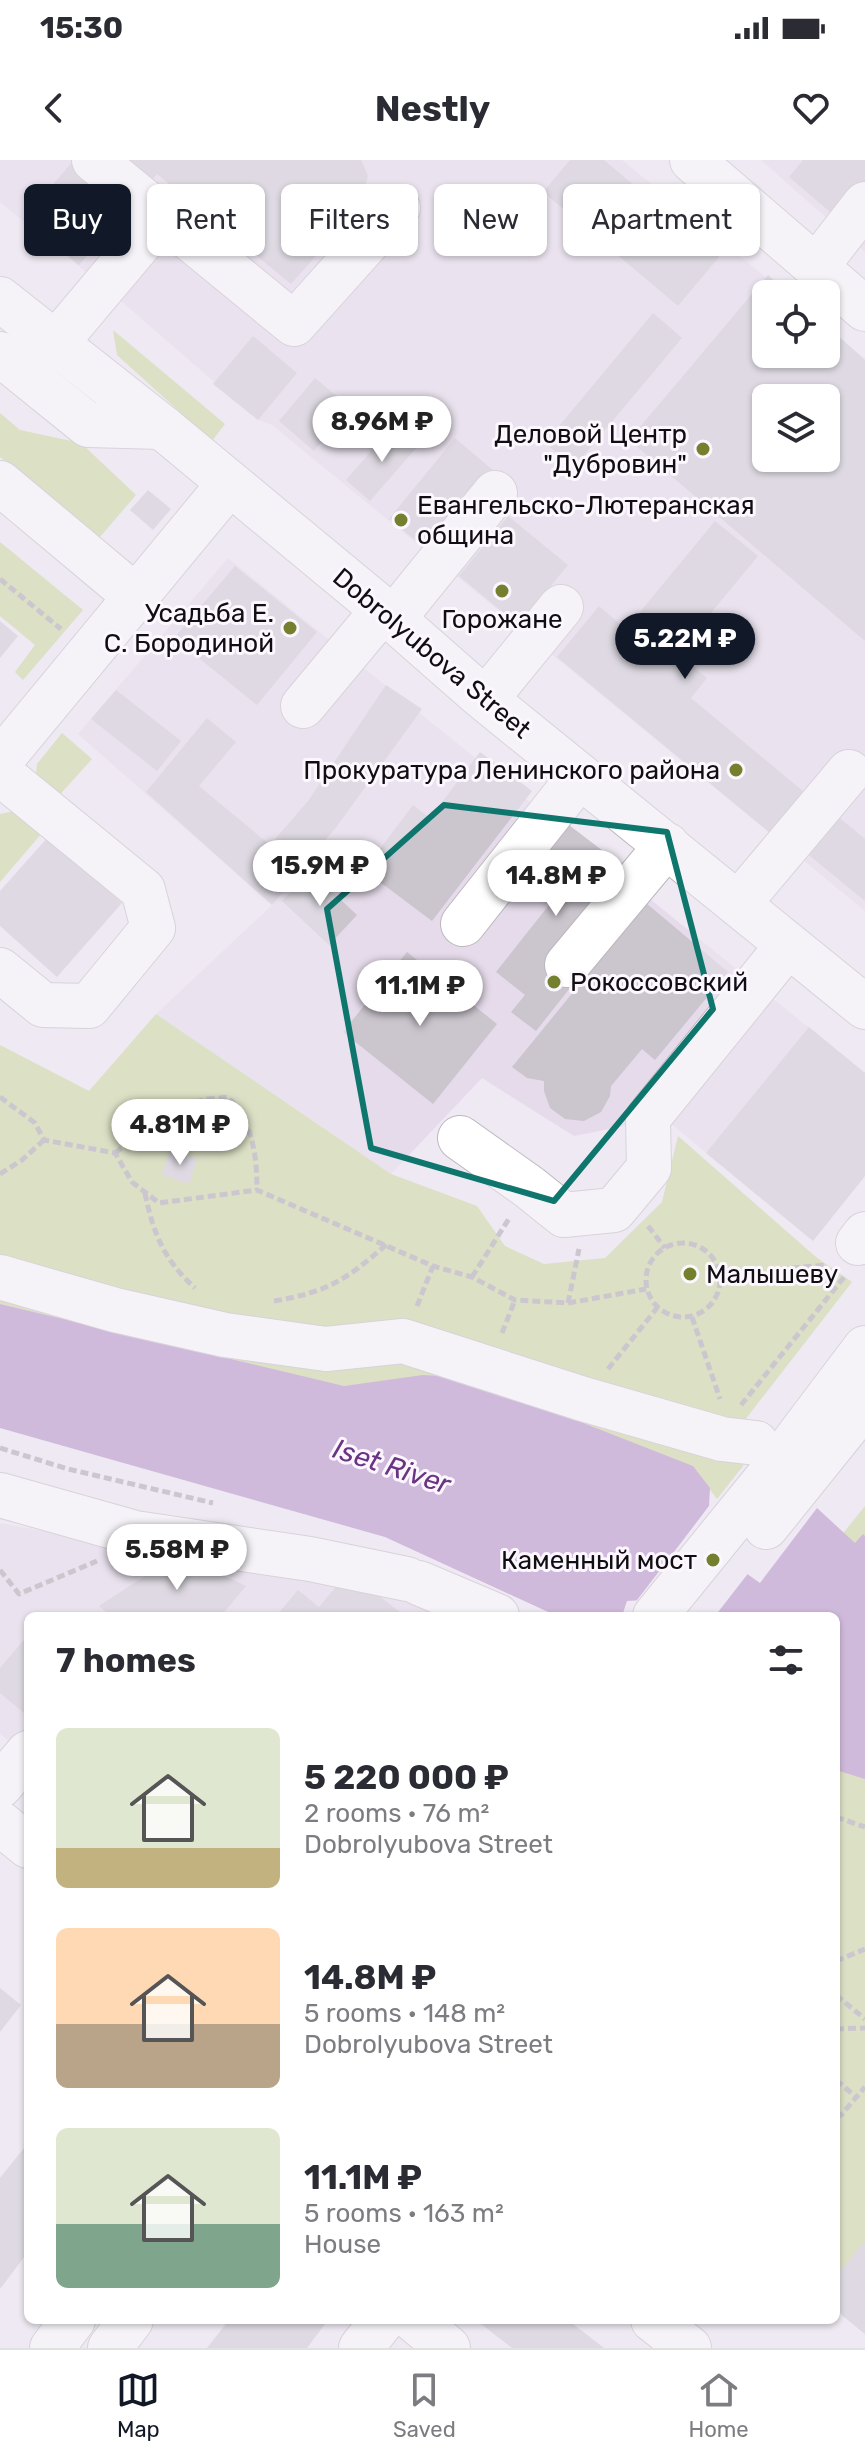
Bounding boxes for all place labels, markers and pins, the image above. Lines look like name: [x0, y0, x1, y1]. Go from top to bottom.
pin: 8.96M ₽: [308, 396, 456, 464]
place label: Деловой Центр "Дубровин": [494, 419, 687, 480]
marker: Деловой Центр "Дубровин": [694, 440, 712, 458]
place label: Евангельско-Лютеранская община: [417, 490, 755, 551]
marker: Евангельско-Лютеранская община: [392, 511, 410, 529]
marker: Горожане: [493, 582, 511, 600]
place label: Усадьба Е. С. Бородиной: [104, 598, 274, 659]
place label: Горожане: [441, 604, 563, 635]
pin: 5.22M ₽: [611, 613, 759, 681]
marker: Усадьба Е. С. Бородиной: [281, 619, 299, 637]
place label: Прокуратура Ленинского района: [303, 755, 720, 786]
marker: Прокуратура Ленинского района: [727, 761, 745, 779]
pin: 15.9M ₽: [246, 840, 394, 908]
pin: 14.8M ₽: [482, 850, 630, 918]
pin: 11.1M ₽: [346, 960, 494, 1028]
place label: Рокоссовский: [570, 967, 748, 998]
marker: Рокоссовский: [545, 973, 563, 991]
pin: 4.81M ₽: [106, 1099, 254, 1167]
place label: Малышеву: [706, 1259, 838, 1290]
marker: Малышеву: [681, 1265, 699, 1283]
pin: 5.58M ₽: [103, 1524, 251, 1592]
place label: Каменный мост: [501, 1545, 697, 1576]
marker: Каменный мост: [704, 1551, 722, 1569]

